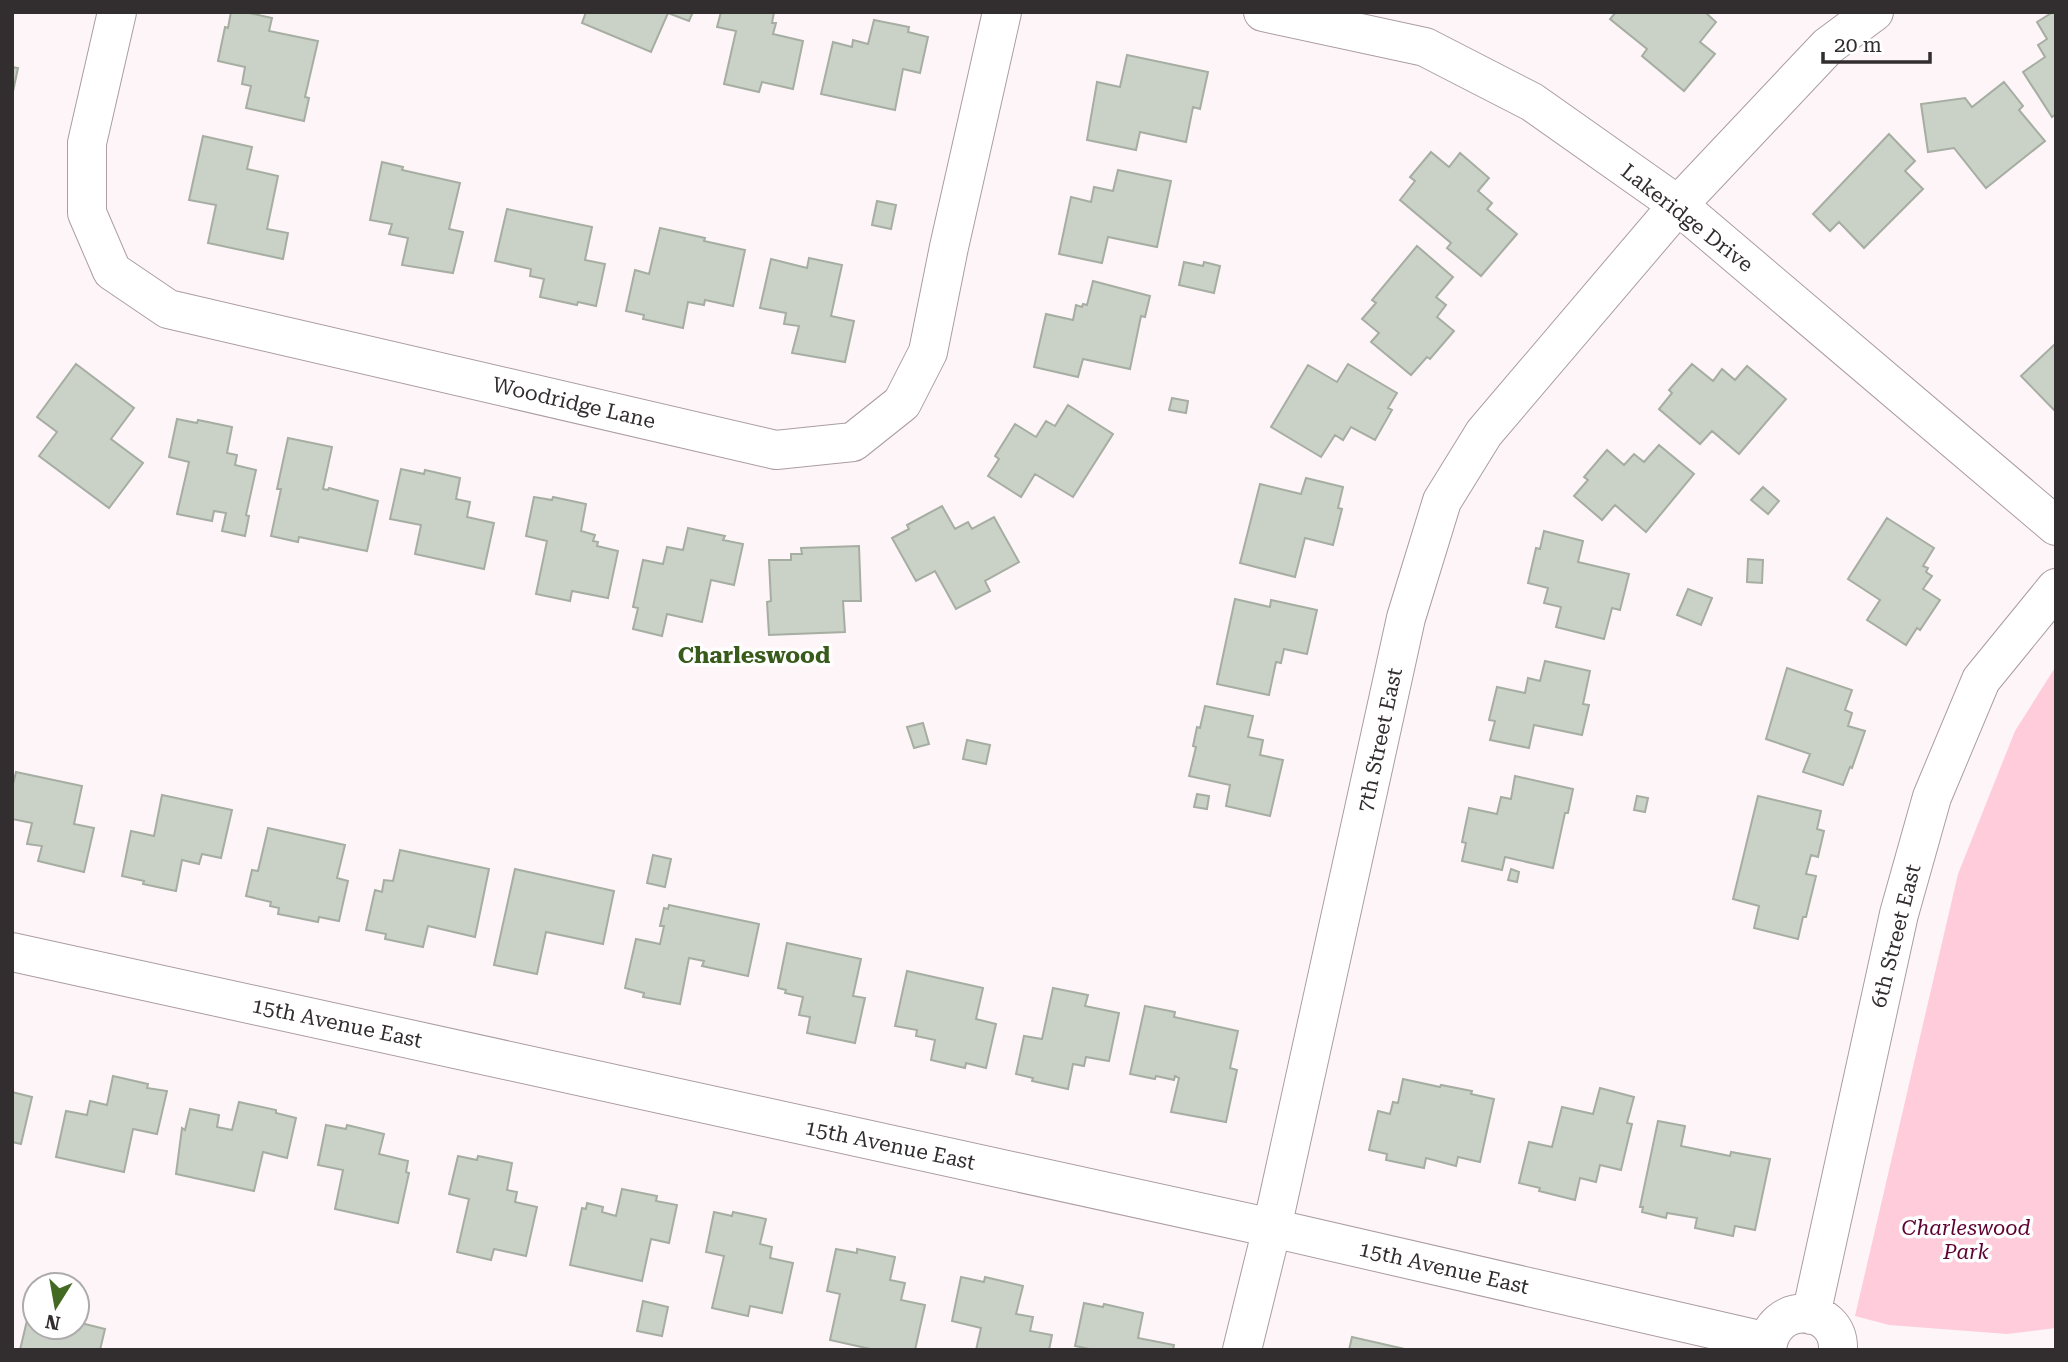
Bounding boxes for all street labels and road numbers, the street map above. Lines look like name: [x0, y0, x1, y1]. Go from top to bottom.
street label: Lakeridge Drive: [1616, 159, 1758, 277]
street label: Woodridge Lane: [490, 373, 658, 433]
street label: 7th Street East: [1353, 666, 1407, 814]
street label: 6th Street East: [1867, 862, 1925, 1010]
street label: 15th Avenue East: [250, 993, 425, 1053]
street label: 15th Avenue East: [803, 1115, 978, 1175]
street label: 15th Avenue East: [1357, 1237, 1531, 1299]

